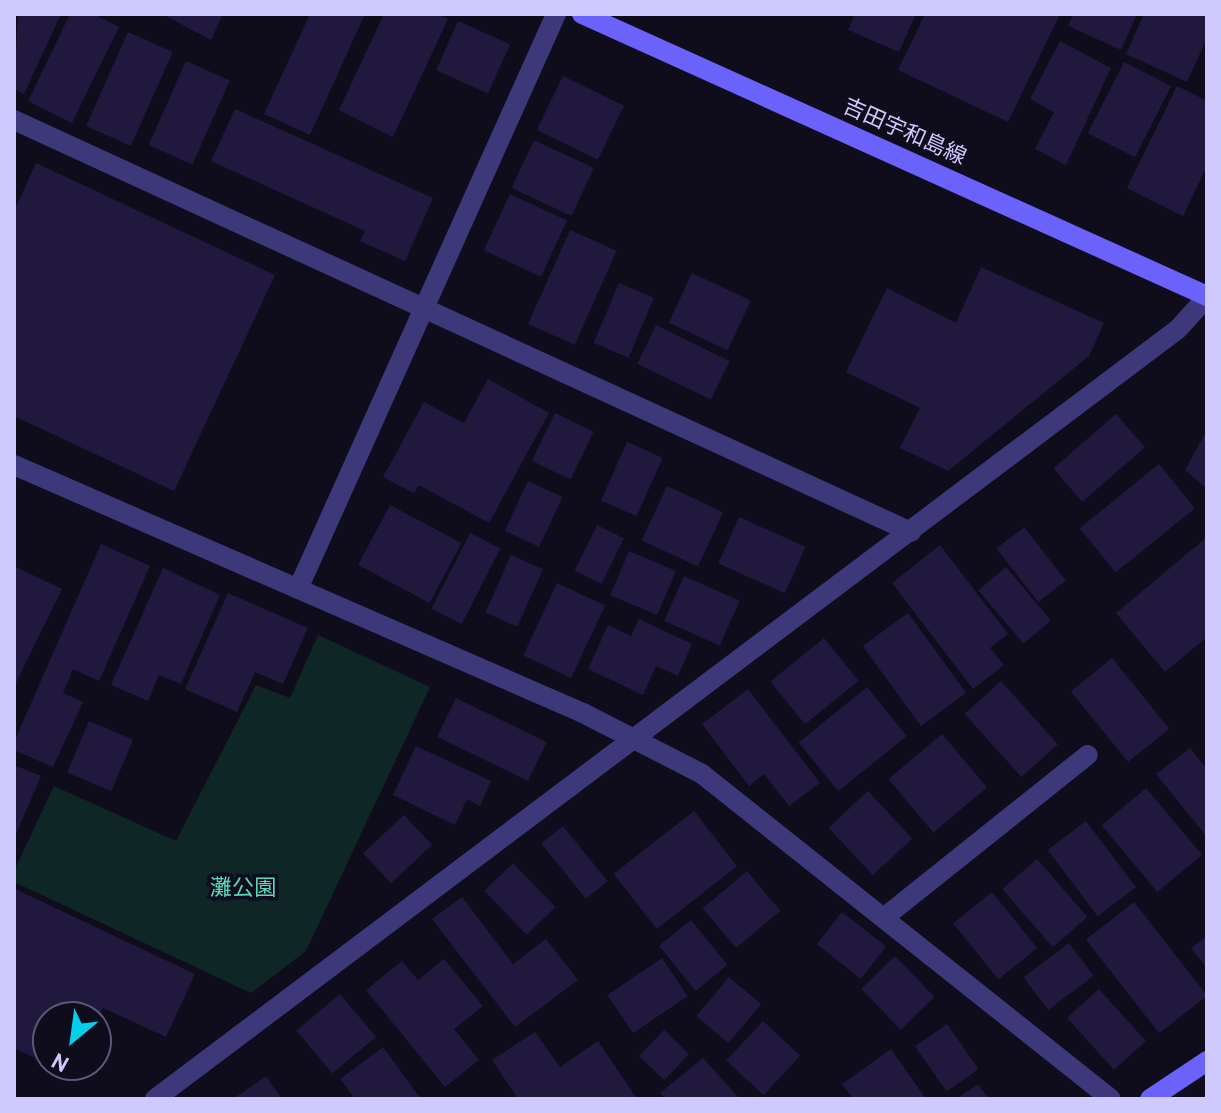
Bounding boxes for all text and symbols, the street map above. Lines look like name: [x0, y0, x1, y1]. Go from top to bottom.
street label: 吉田宇和島線: [838, 94, 970, 172]
park label: 灘公園: [210, 877, 276, 903]
north arrow: [32, 1001, 112, 1081]
text: N: [48, 1045, 75, 1076]

